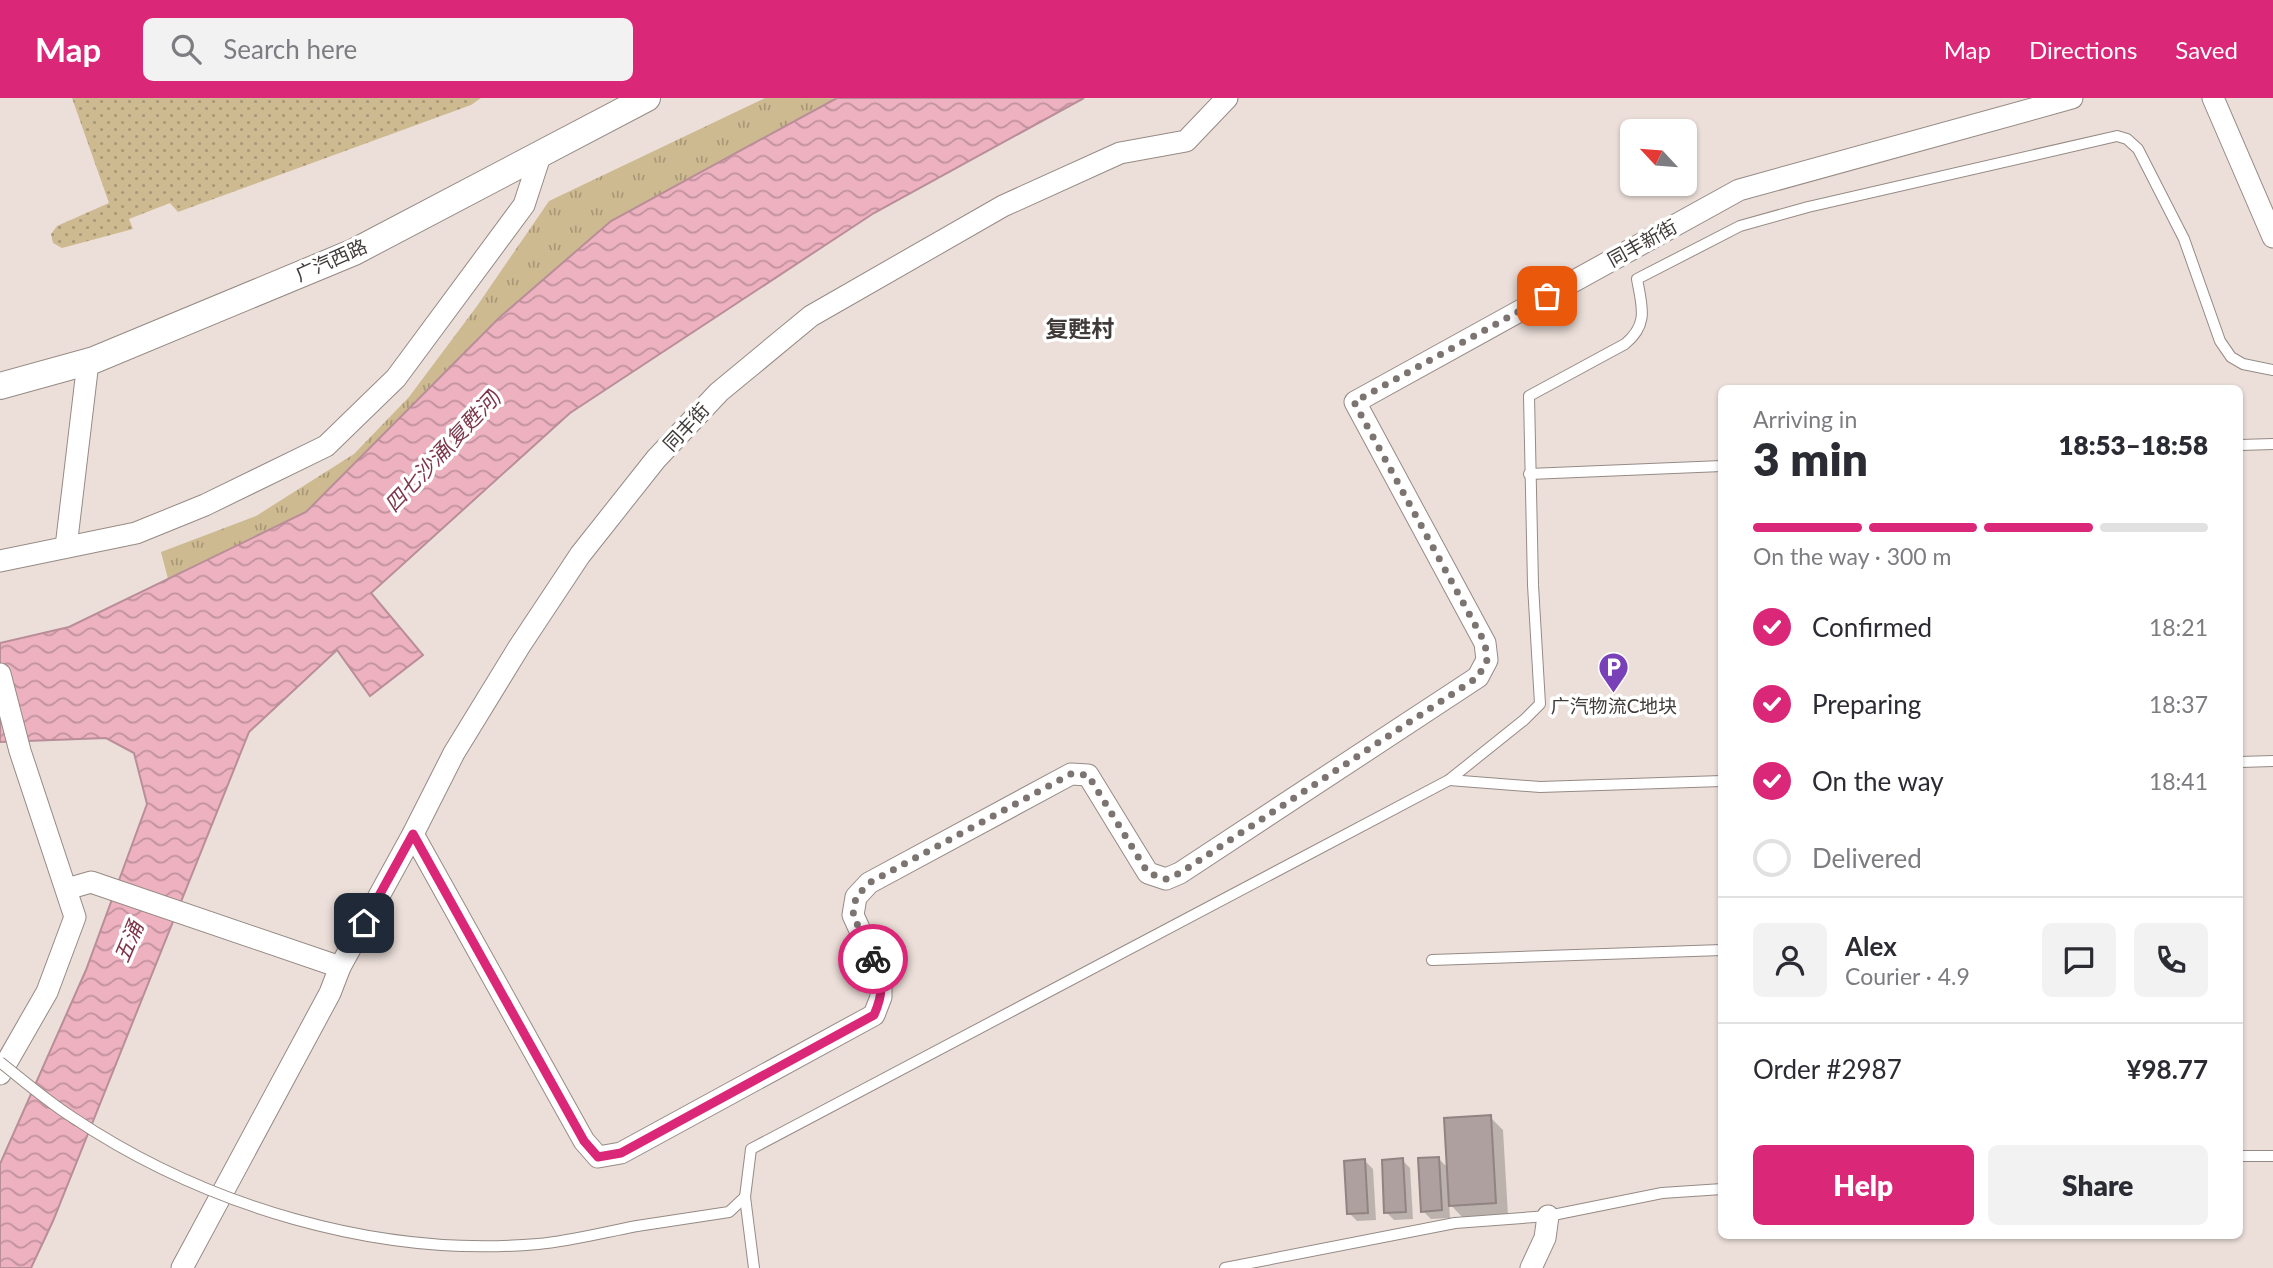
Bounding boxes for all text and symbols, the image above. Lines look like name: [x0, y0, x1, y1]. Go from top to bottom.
search box: [143, 18, 633, 81]
text: Map: [35, 29, 101, 69]
icon: search: [167, 30, 205, 68]
text: Search here: [223, 33, 357, 65]
text: Map: [1944, 35, 1991, 64]
text: Directions: [2029, 35, 2137, 64]
text: Saved: [2175, 35, 2238, 64]
north arrow: [1620, 119, 1698, 196]
map controls: [1620, 119, 1697, 196]
street label: 同丰新街: [1603, 214, 1681, 271]
street label: 广汽西路: [291, 234, 370, 286]
pin: [1517, 266, 1577, 326]
icon: bag: [1528, 277, 1566, 315]
district label: 复甦村: [1046, 314, 1115, 342]
water label: 四七沙涌(复甦河): [379, 384, 505, 516]
street label: 同丰街: [658, 398, 713, 455]
text: Arriving in: [1753, 405, 1857, 433]
text: 18:53–18:58: [2058, 429, 2208, 461]
text: 3 min: [1753, 431, 1868, 486]
text: On the way · 300 m: [1753, 542, 1952, 570]
icon: check: [1753, 608, 1791, 646]
text: Confirmed: [1812, 611, 1932, 643]
text: 18:21: [2149, 613, 2208, 641]
parking icon: 广汽物流C地块: [1597, 650, 1631, 694]
icon: check: [1753, 685, 1791, 723]
text: Preparing: [1812, 688, 1921, 720]
text: 18:37: [2149, 690, 2208, 718]
place label: 广汽物流C地块: [1551, 694, 1677, 717]
icon: check: [1753, 762, 1791, 800]
text: On the way: [1812, 765, 1944, 797]
text: 18:41: [2149, 767, 2208, 795]
text: Delivered: [1812, 842, 1922, 874]
pin: [334, 893, 394, 953]
icon: home: [345, 904, 383, 942]
water label: 五涌: [108, 915, 148, 966]
button: person: [1753, 923, 1827, 997]
button: chat: [2042, 923, 2116, 997]
button: phone: [2134, 923, 2208, 997]
courier: [838, 924, 908, 994]
text: Alex: [1845, 930, 1897, 962]
icon: bike: [854, 940, 892, 978]
text: Courier · 4.9: [1845, 962, 1970, 990]
text: Order #2987: [1753, 1053, 1902, 1085]
text: ¥98.77: [2126, 1053, 2208, 1085]
button: Help: [1753, 1145, 1974, 1225]
button: Share: [1988, 1145, 2208, 1225]

